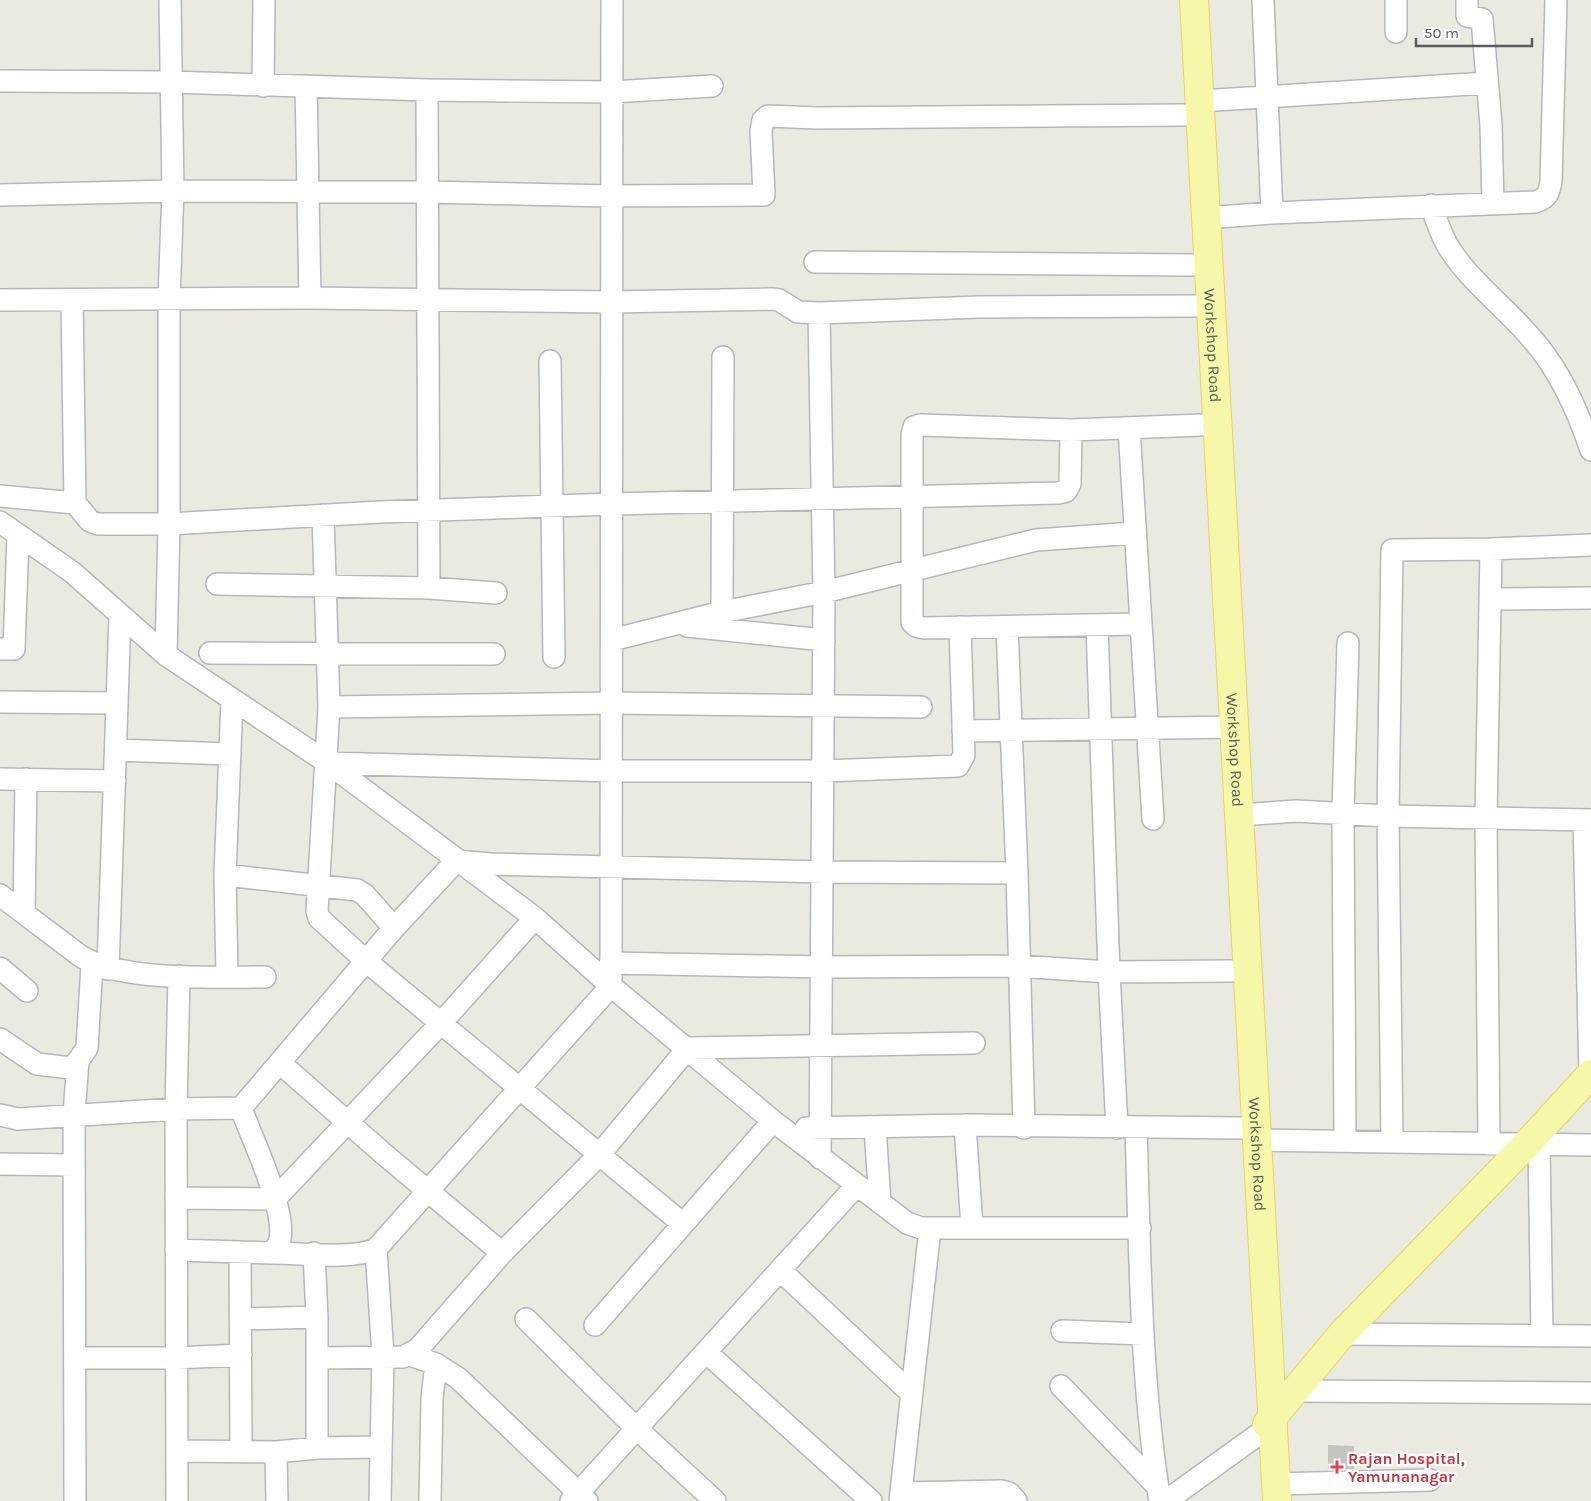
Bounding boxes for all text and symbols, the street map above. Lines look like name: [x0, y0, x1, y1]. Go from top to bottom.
scale bar: [1416, 15, 1532, 47]
text: 50 m: [1424, 24, 1459, 42]
street label: Workshop Road: [1200, 288, 1226, 403]
street label: Workshop Road: [1223, 692, 1248, 807]
street label: Workshop Road: [1245, 1097, 1270, 1212]
place label: Rajan Hospital, Yamunanagar: [1348, 1449, 1465, 1486]
marker: Rajan Hospital, Yamunanagar: [1330, 1460, 1344, 1474]

